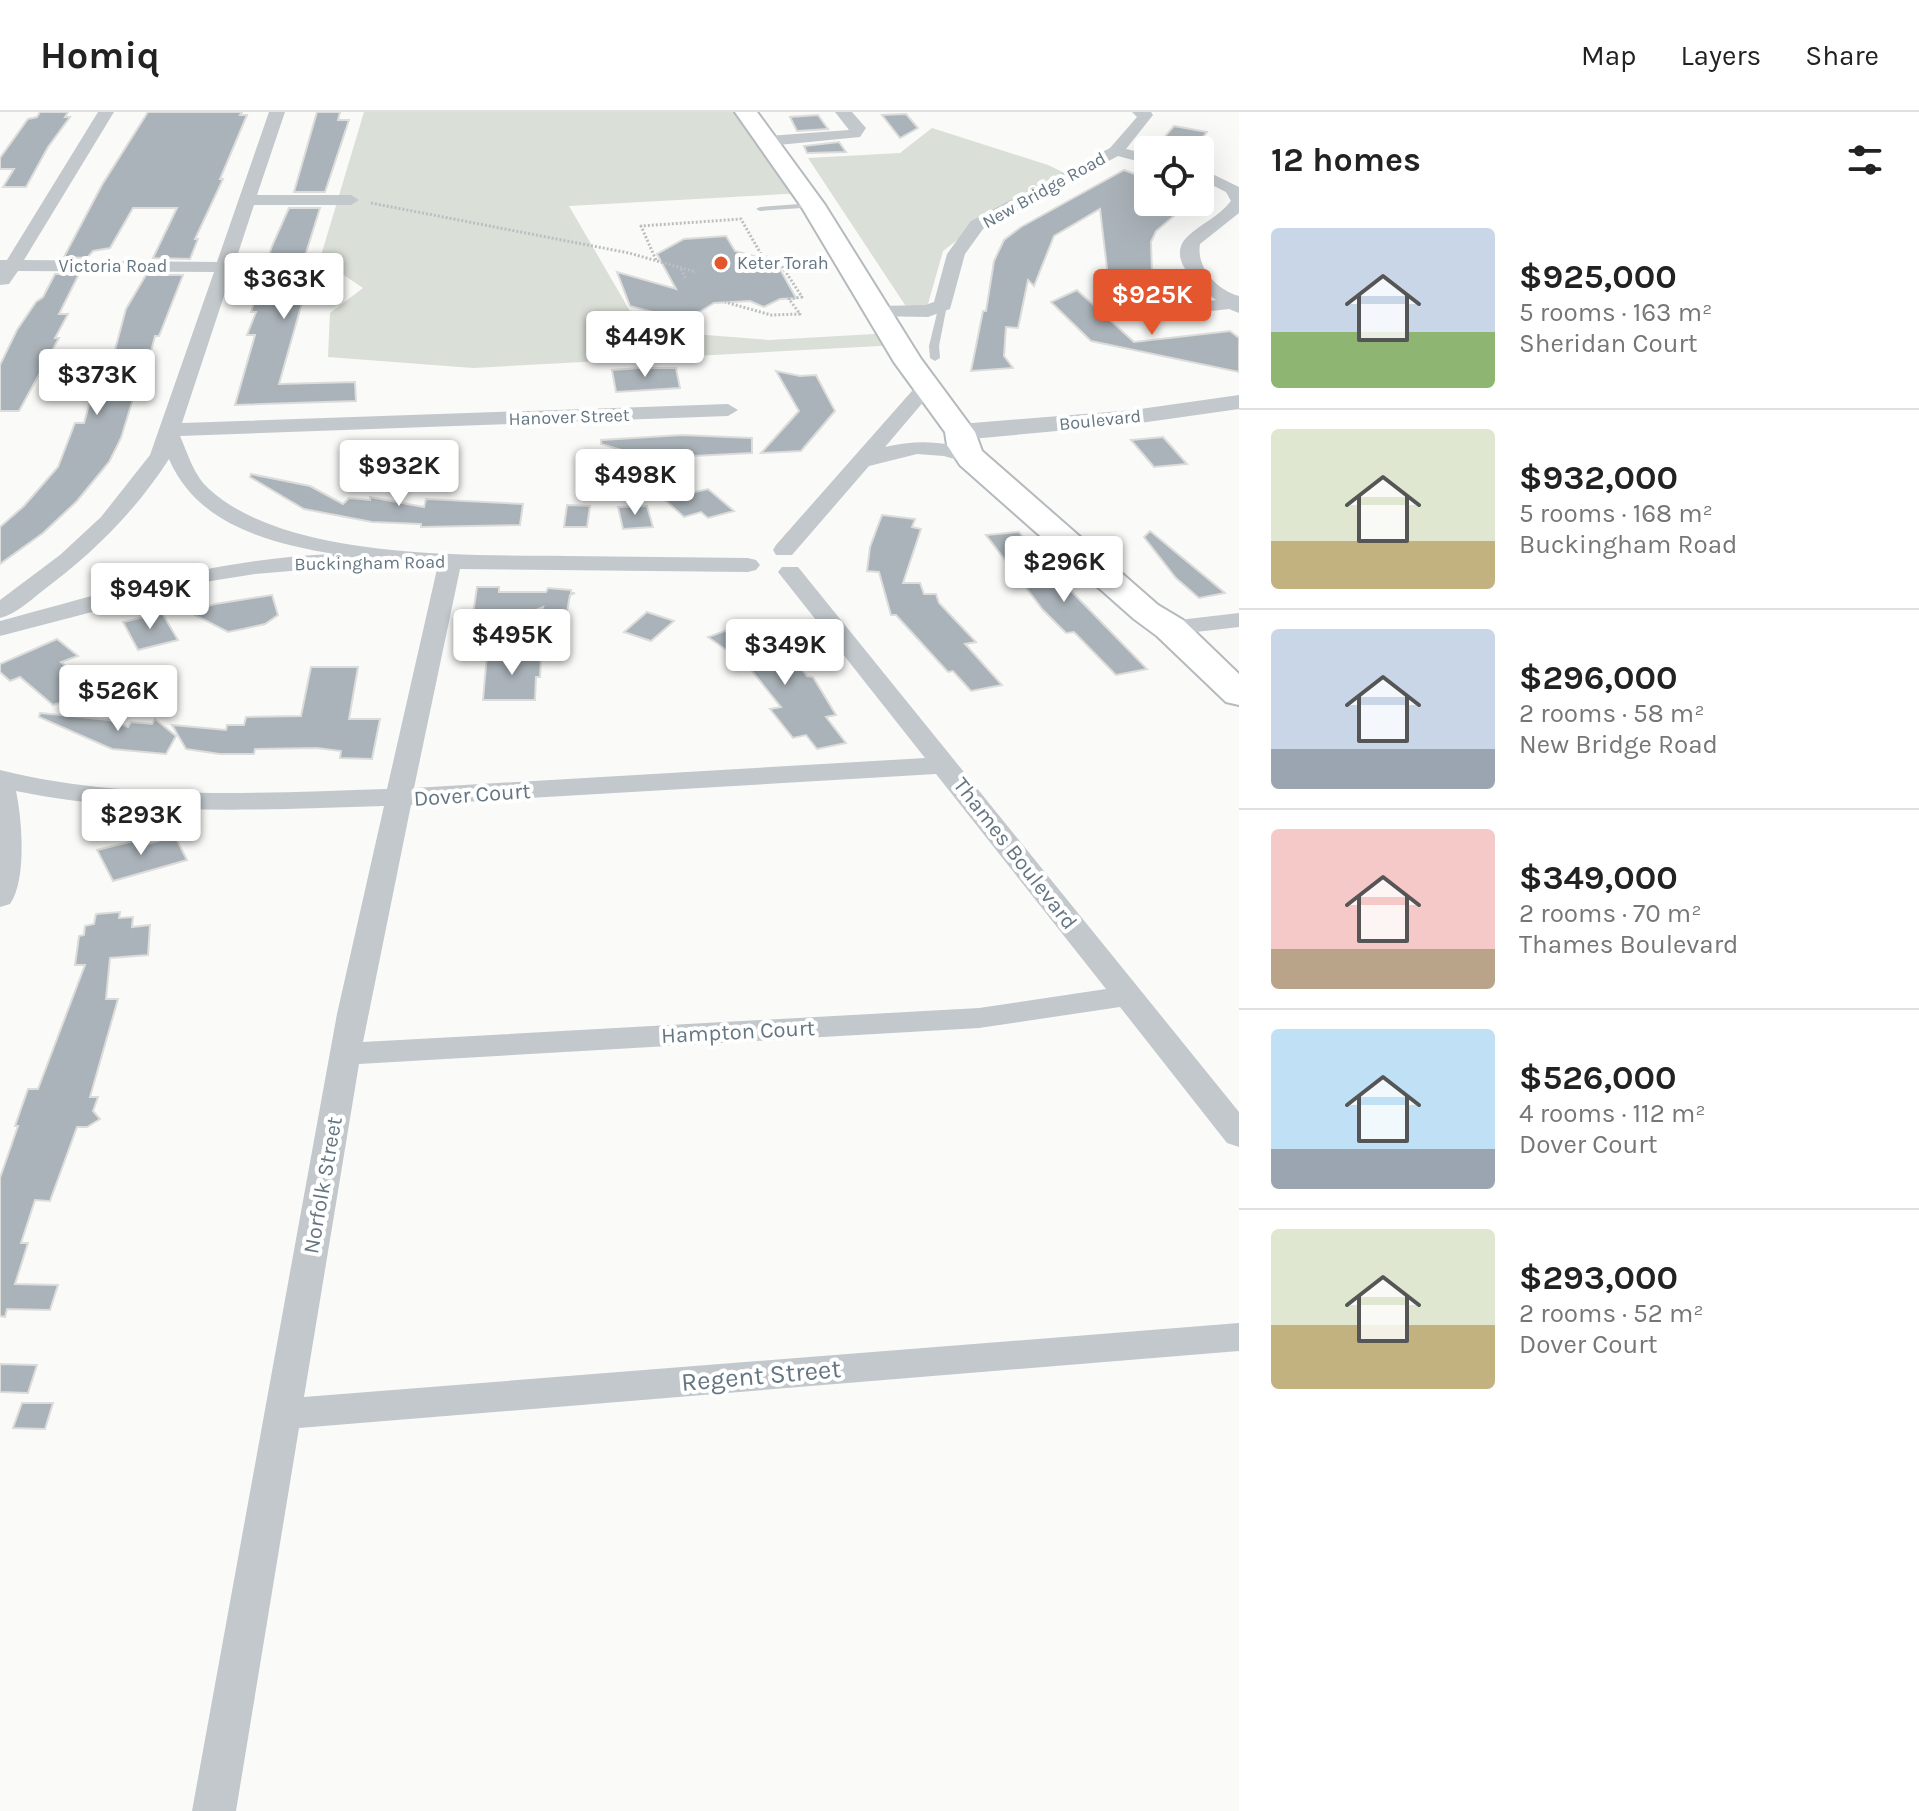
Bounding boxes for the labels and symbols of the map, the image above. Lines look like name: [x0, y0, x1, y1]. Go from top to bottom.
street label: New Bridge Road: [978, 147, 1110, 233]
place label: Keter Torah: [737, 252, 829, 274]
pin: $363K: [228, 253, 340, 321]
marker: Keter Torah: [712, 254, 730, 272]
street label: Victoria Road: [59, 255, 167, 277]
pin: $925K: [1096, 269, 1208, 337]
pin: $449K: [589, 311, 701, 379]
pin: $373K: [41, 349, 153, 417]
street label: Hanover Street: [508, 404, 630, 430]
street label: Boulevard: [1058, 405, 1142, 435]
pin: $932K: [343, 440, 455, 508]
pin: $498K: [579, 449, 691, 517]
pin: $296K: [1008, 536, 1120, 604]
street label: Buckingham Road: [294, 551, 446, 575]
pin: $949K: [94, 563, 206, 631]
pin: $495K: [456, 609, 568, 677]
pin: $349K: [729, 619, 841, 687]
pin: $526K: [62, 665, 174, 733]
street label: Thames Boulevard: [948, 772, 1083, 935]
street label: Dover Court: [413, 778, 531, 812]
pin: $293K: [85, 789, 197, 857]
street label: Hampton Court: [660, 1015, 816, 1049]
street label: Norfolk Street: [298, 1115, 348, 1256]
street label: Regent Street: [680, 1353, 842, 1398]

